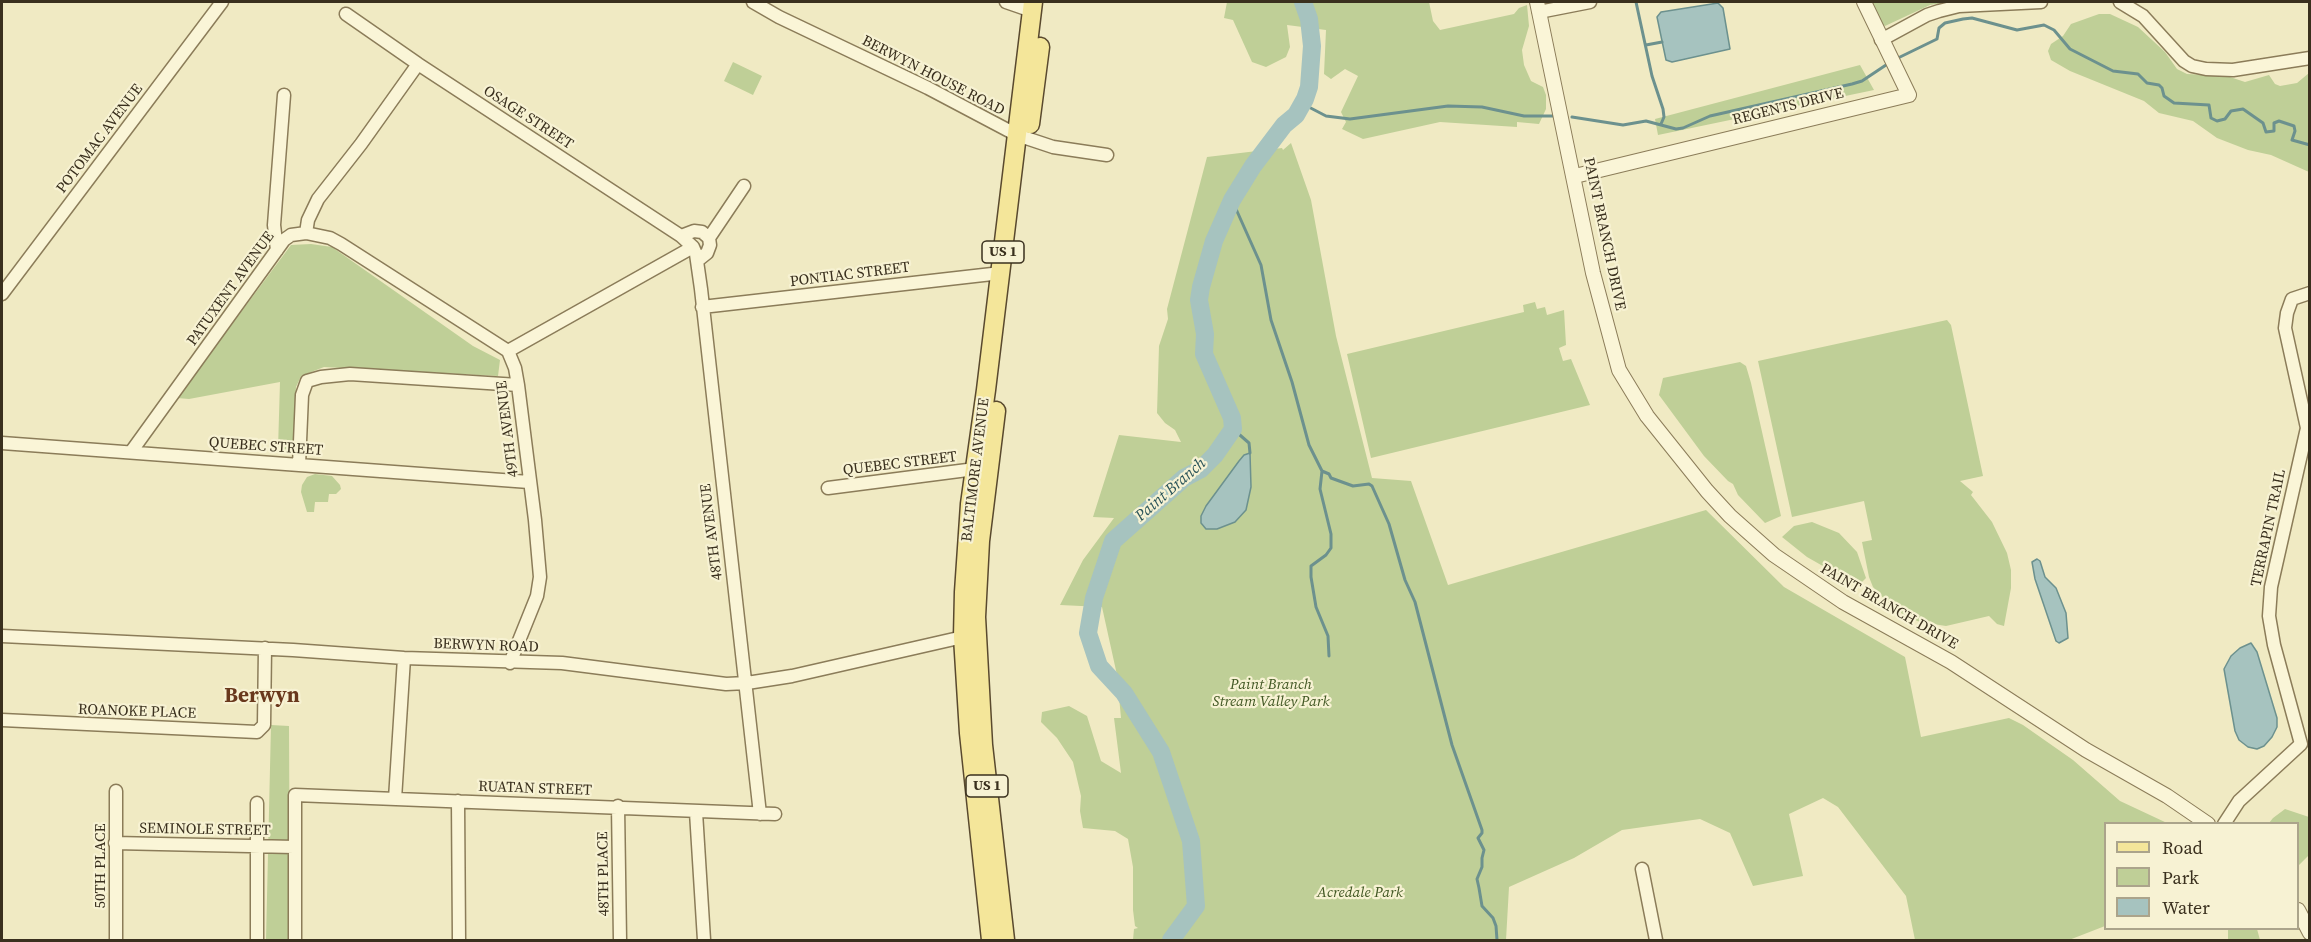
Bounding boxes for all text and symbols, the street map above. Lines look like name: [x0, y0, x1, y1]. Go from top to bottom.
street label: BERWYN HOUSE ROAD: [859, 32, 1007, 120]
street label: POTOMAC AVENUE: [53, 81, 147, 197]
street label: OSAGE STREET: [480, 82, 576, 154]
street label: REGENTS DRIVE: [1731, 84, 1845, 130]
street label: PAINT BRANCH DRIVE: [1579, 156, 1629, 312]
street label: PATUXENT AVENUE: [184, 228, 278, 350]
road number: US 1: [982, 241, 1024, 263]
street label: PONTIAC STREET: [789, 259, 911, 291]
street label: 49TH AVENUE: [493, 380, 523, 478]
street label: BALTIMORE AVENUE: [958, 397, 994, 543]
street label: QUEBEC STREET: [208, 434, 324, 460]
street label: QUEBEC STREET: [842, 448, 958, 480]
water label: Paint Branch: [1132, 454, 1210, 526]
street label: TERRAPIN TRAIL: [2248, 468, 2290, 588]
street label: 48TH AVENUE: [697, 483, 727, 581]
street label: PAINT BRANCH DRIVE: [1817, 560, 1961, 654]
street label: BERWYN ROAD: [433, 635, 539, 657]
park label: Paint Branch Stream Valley Park: [1212, 676, 1330, 711]
district label: Berwyn: [224, 684, 300, 710]
street label: ROANOKE PLACE: [78, 701, 196, 723]
road number: US 1: [966, 775, 1008, 797]
street label: RUATAN STREET: [478, 778, 592, 800]
street label: SEMINOLE STREET: [139, 820, 271, 840]
legend: [2104, 822, 2299, 930]
street label: 50TH PLACE: [92, 824, 110, 908]
street label: 48TH PLACE: [594, 831, 614, 917]
text: Road: [2162, 835, 2203, 860]
text: Park: [2162, 865, 2199, 890]
park label: Acredale Park: [1317, 884, 1403, 902]
text: Water: [2162, 895, 2210, 920]

